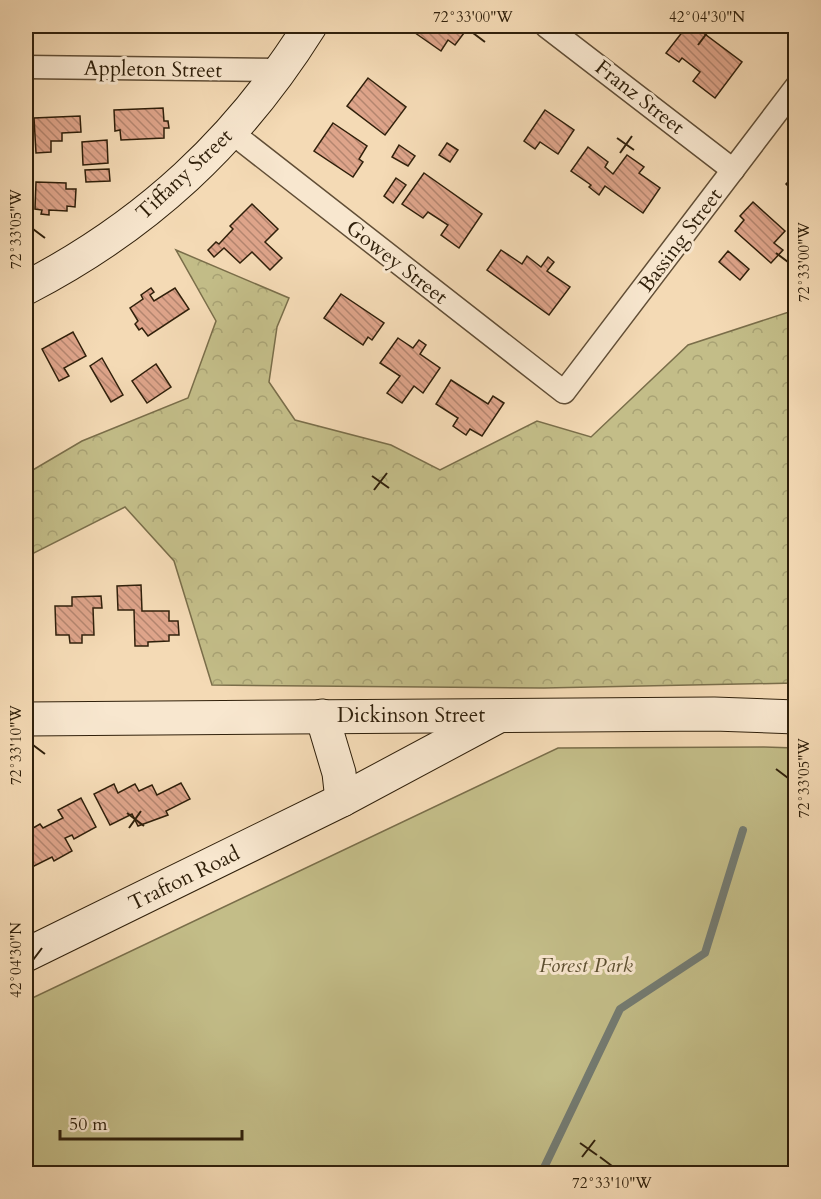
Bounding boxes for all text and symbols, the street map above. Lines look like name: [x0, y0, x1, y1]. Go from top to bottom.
text: 72°33'00"W: [433, 7, 513, 27]
text: 42°04'30"N: [669, 7, 745, 27]
street label: Franz Street: [589, 53, 691, 142]
street label: Appleton Street: [84, 54, 223, 85]
street label: Tiffany Street: [130, 122, 239, 227]
street label: Bassing Street: [632, 182, 729, 298]
text: 72°33'05"W: [6, 189, 26, 269]
street label: Gowey Street: [340, 214, 454, 311]
text: 72°33'00"W: [794, 222, 814, 302]
street label: Dickinson Street: [337, 701, 485, 730]
text: 72°33'10"W: [6, 705, 26, 785]
text: 72°33'05"W: [794, 738, 814, 818]
street label: Trafton Road: [124, 839, 245, 918]
text: 42°04'30"N: [6, 922, 26, 998]
park label: Forest Park: [539, 951, 633, 980]
scale bar: [60, 1103, 242, 1141]
text: 50 m: [69, 1112, 108, 1137]
text: 72°33'10"W: [572, 1173, 652, 1193]

